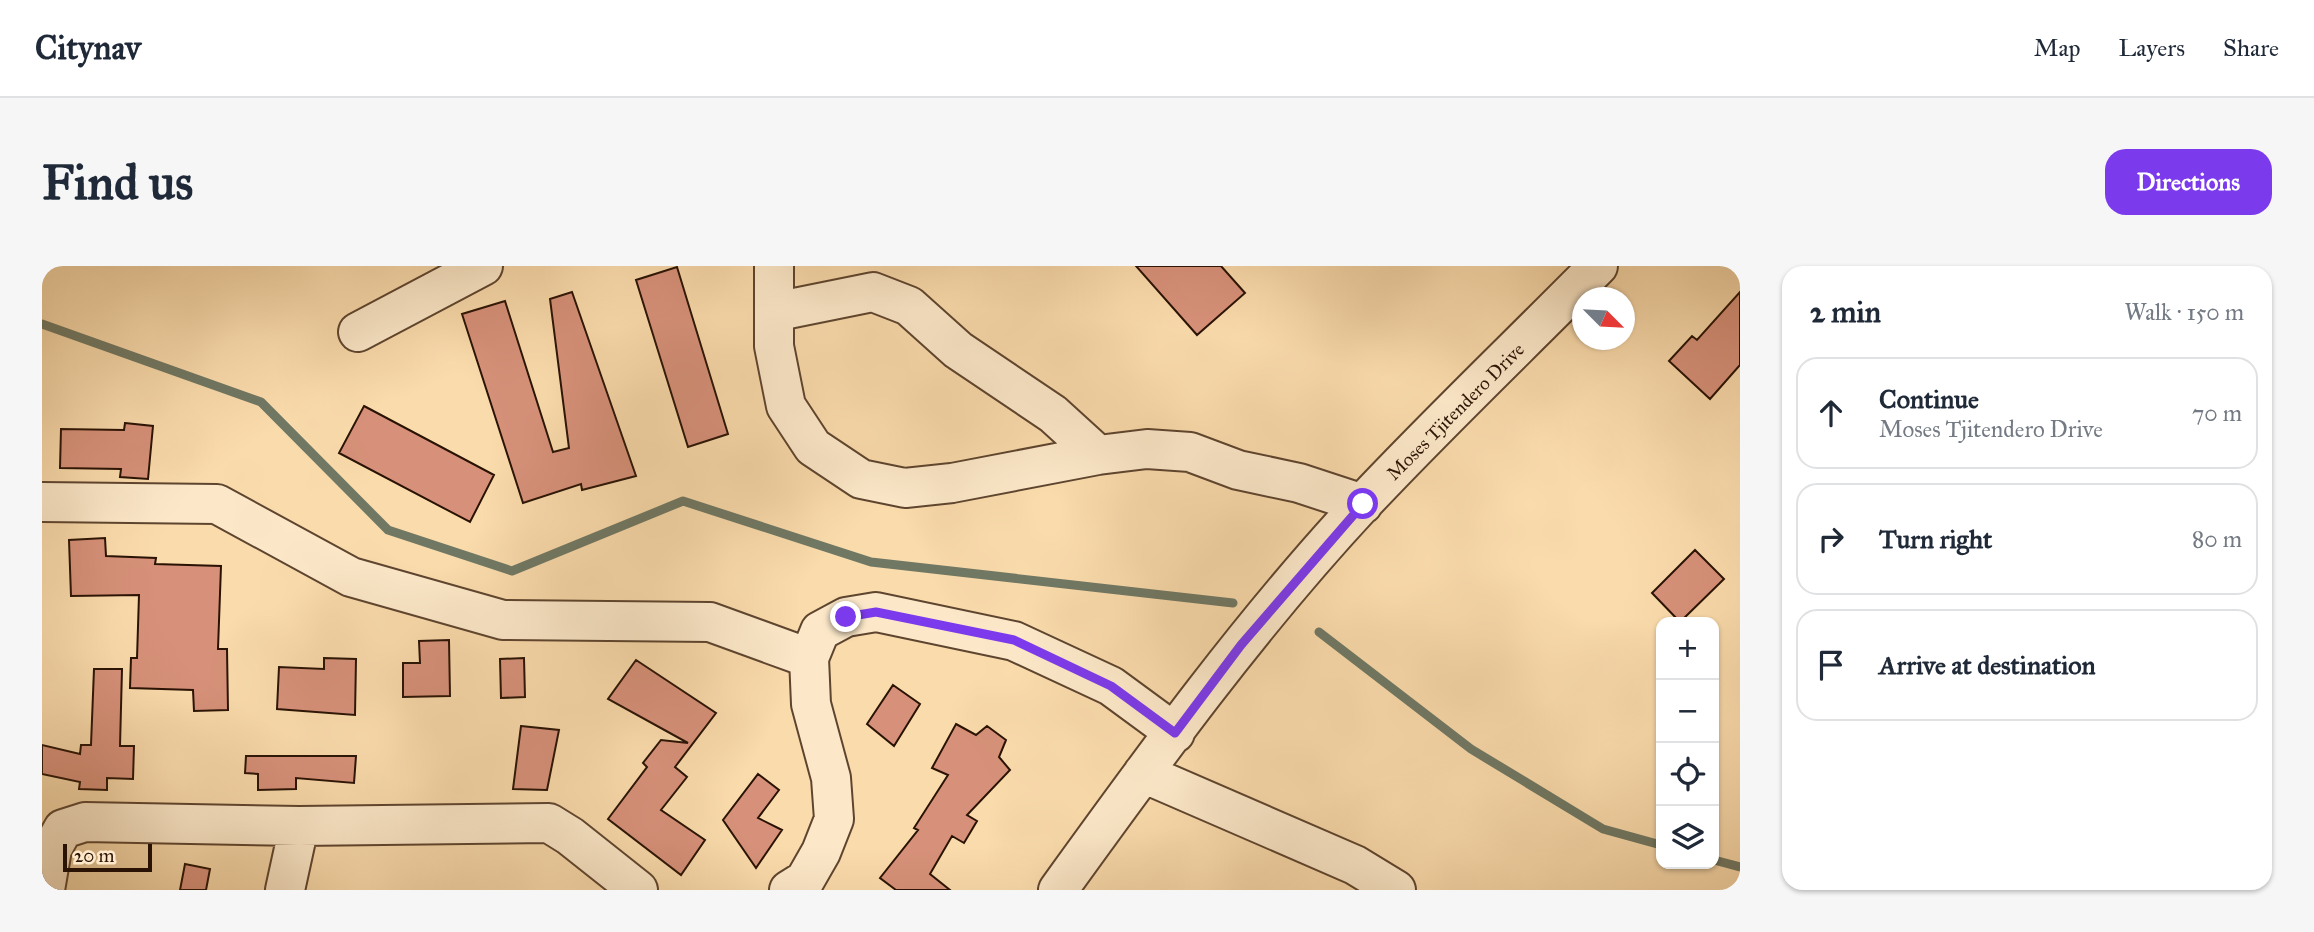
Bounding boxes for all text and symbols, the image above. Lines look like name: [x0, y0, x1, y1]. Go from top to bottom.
text: Citynav: [35, 28, 141, 68]
text: Map: [2034, 33, 2081, 63]
text: Layers: [2119, 33, 2185, 63]
text: Share: [2223, 33, 2279, 63]
button: Directions: [2105, 149, 2272, 215]
text: Find us: [42, 153, 193, 212]
north arrow: [1572, 287, 1635, 350]
text: 2 min: [1810, 294, 1881, 330]
text: Walk · 150 m: [2124, 298, 2244, 326]
street label: Moses Tjitendero Drive: [1382, 338, 1529, 485]
text: Continue: [1879, 383, 1979, 415]
icon: ahead: [1812, 394, 1850, 432]
text: 70 m: [2192, 399, 2242, 427]
text: Moses Tjitendero Drive: [1879, 415, 2103, 443]
route start: [1347, 488, 1378, 519]
icon: right: [1812, 520, 1850, 558]
text: Turn right: [1879, 523, 1992, 555]
text: 80 m: [2192, 525, 2242, 553]
route end: [830, 601, 861, 632]
map controls: [1656, 617, 1719, 869]
button: +: [1656, 617, 1719, 680]
icon: arrive: [1812, 646, 1850, 684]
text: Arrive at destination: [1879, 649, 2096, 681]
button: −: [1656, 680, 1719, 743]
button: locate: [1656, 743, 1719, 806]
button: layers: [1656, 806, 1719, 869]
scale bar: [63, 841, 152, 873]
text: 20 m: [74, 844, 115, 867]

